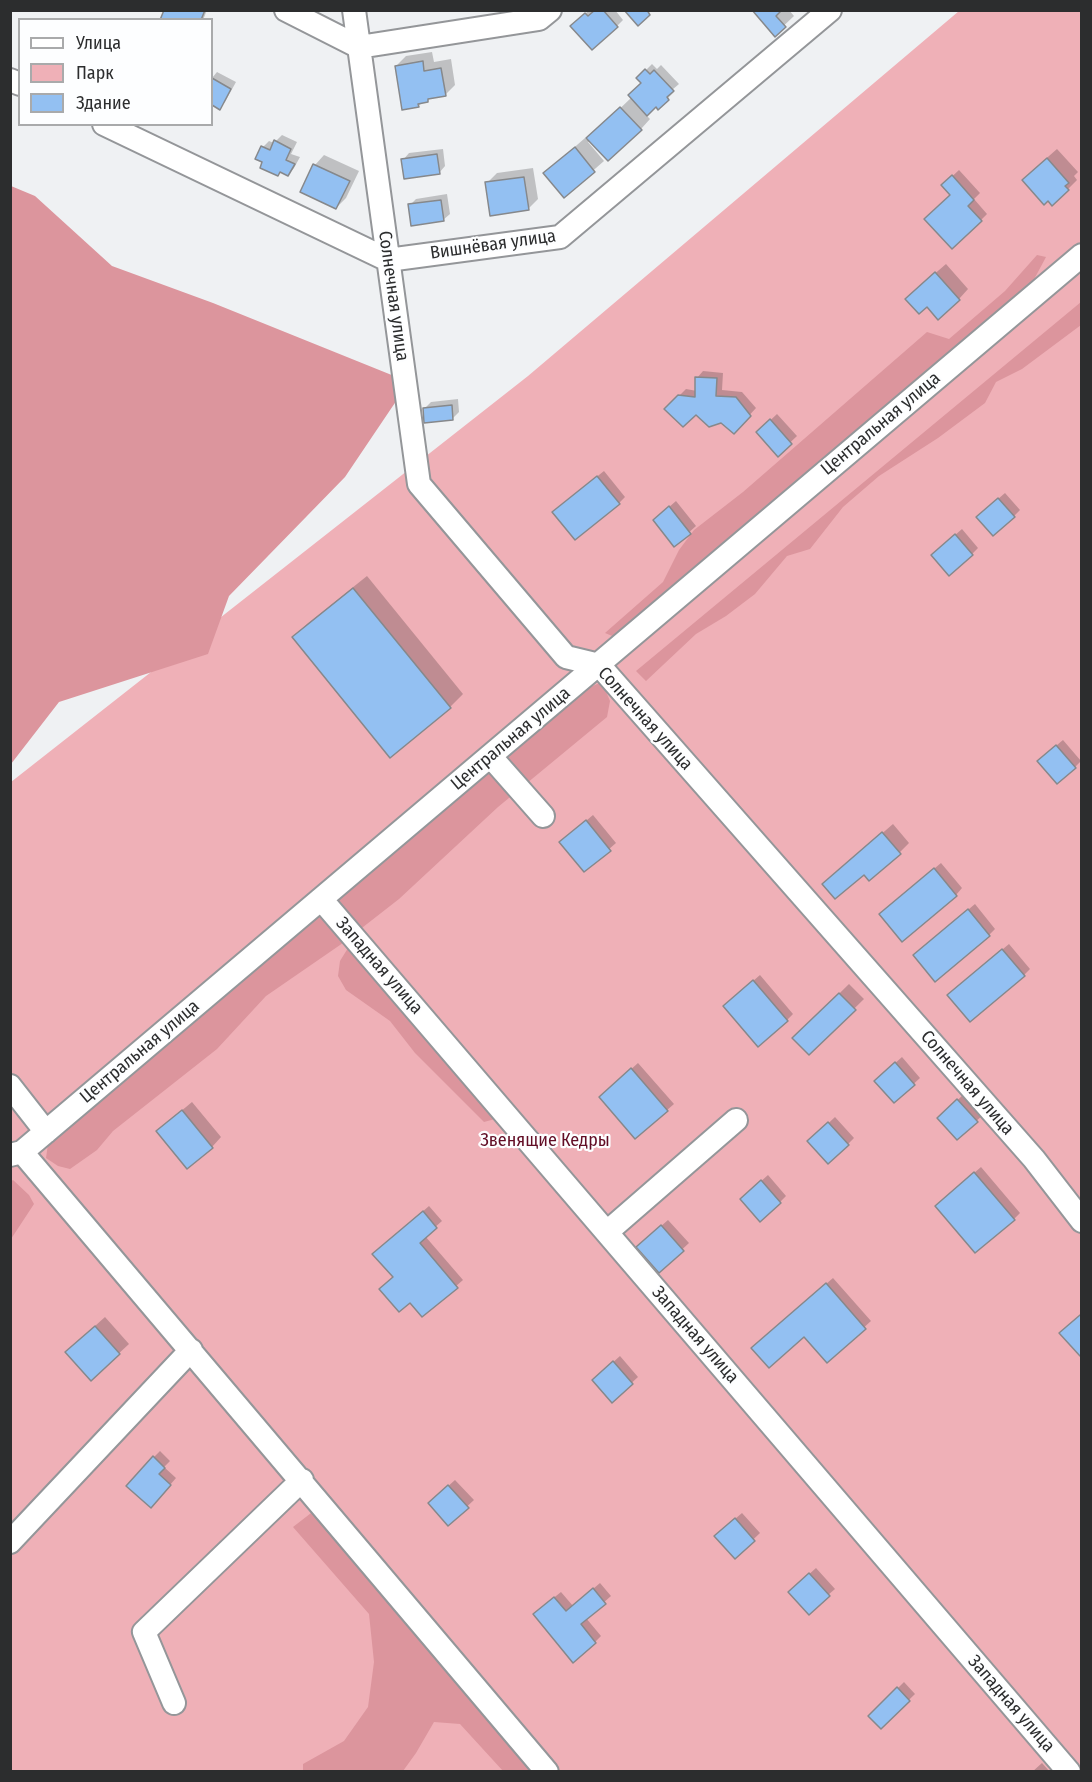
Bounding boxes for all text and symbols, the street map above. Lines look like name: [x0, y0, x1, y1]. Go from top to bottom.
legend: [18, 18, 213, 126]
text: Улица: [76, 32, 121, 54]
text: Парк: [76, 62, 114, 84]
text: Здание: [76, 92, 131, 114]
street label: Вишнёвая улица: [429, 225, 557, 265]
street label: Солнечная улица: [373, 229, 413, 363]
street label: Центральная улица: [817, 368, 945, 480]
street label: Солнечная улица: [593, 663, 697, 775]
street label: Центральная улица: [447, 683, 575, 795]
street label: Западная улица: [331, 913, 427, 1019]
street label: Центральная улица: [76, 996, 204, 1108]
street label: Солнечная улица: [916, 1026, 1018, 1140]
park label: Звенящие Кедры: [480, 1130, 610, 1152]
street label: Западная улица: [647, 1282, 743, 1388]
street label: Западная улица: [963, 1651, 1059, 1757]

